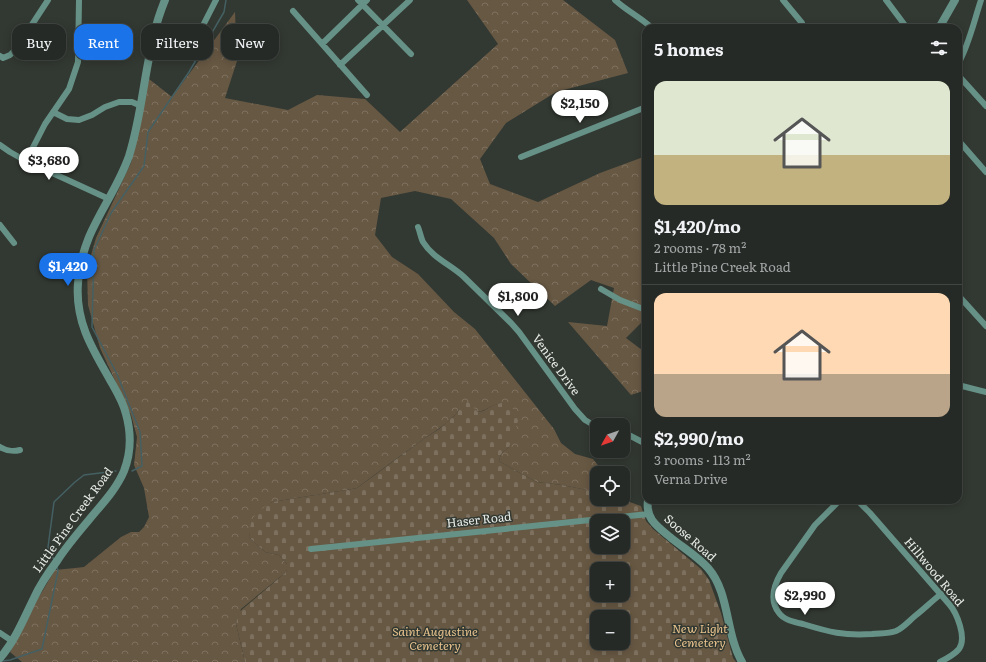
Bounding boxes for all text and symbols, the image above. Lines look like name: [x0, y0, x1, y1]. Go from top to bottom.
chip: Buy: [12, 24, 66, 60]
chip: Rent: [74, 24, 133, 60]
chip: Filters: [141, 24, 213, 60]
chip: New: [221, 24, 279, 60]
text: 5 homes: [654, 36, 724, 61]
icon: filters: [928, 37, 950, 59]
pin: $2,150: [547, 90, 613, 124]
text: $2,150: [560, 93, 600, 112]
icon: home: [766, 107, 838, 179]
pin: $3,680: [16, 147, 82, 181]
text: $3,680: [28, 150, 70, 169]
text: $1,420/mo: [654, 213, 741, 238]
text: 2 rooms · 78 m²: [654, 238, 746, 257]
pin: $1,420: [35, 253, 101, 287]
text: $1,420: [48, 256, 88, 275]
text: Little Pine Creek Road: [654, 257, 791, 276]
pin: $1,800: [485, 283, 551, 317]
text: $1,800: [497, 286, 539, 305]
icon: home: [766, 319, 838, 391]
street label: Venice Drive: [528, 330, 585, 399]
north arrow: [590, 418, 630, 458]
map controls: [590, 418, 630, 650]
text: $2,990/mo: [654, 425, 744, 450]
text: 3 rooms · 113 m²: [654, 450, 751, 469]
street label: Little Pine Creek Road: [28, 463, 117, 576]
button: locate: [590, 466, 630, 506]
text: Verna Drive: [654, 469, 727, 488]
street label: Haser Road: [446, 507, 513, 531]
street label: Soose Road: [661, 509, 721, 566]
button: layers: [590, 514, 630, 554]
street label: Hillwood Road: [901, 533, 969, 610]
button: +: [590, 562, 630, 602]
pin: $2,990: [772, 582, 838, 616]
text: $2,990: [784, 585, 826, 604]
button: −: [590, 610, 630, 650]
park label: New Light Cemetery: [672, 619, 728, 651]
park label: Saint Augustine Cemetery: [392, 622, 478, 654]

